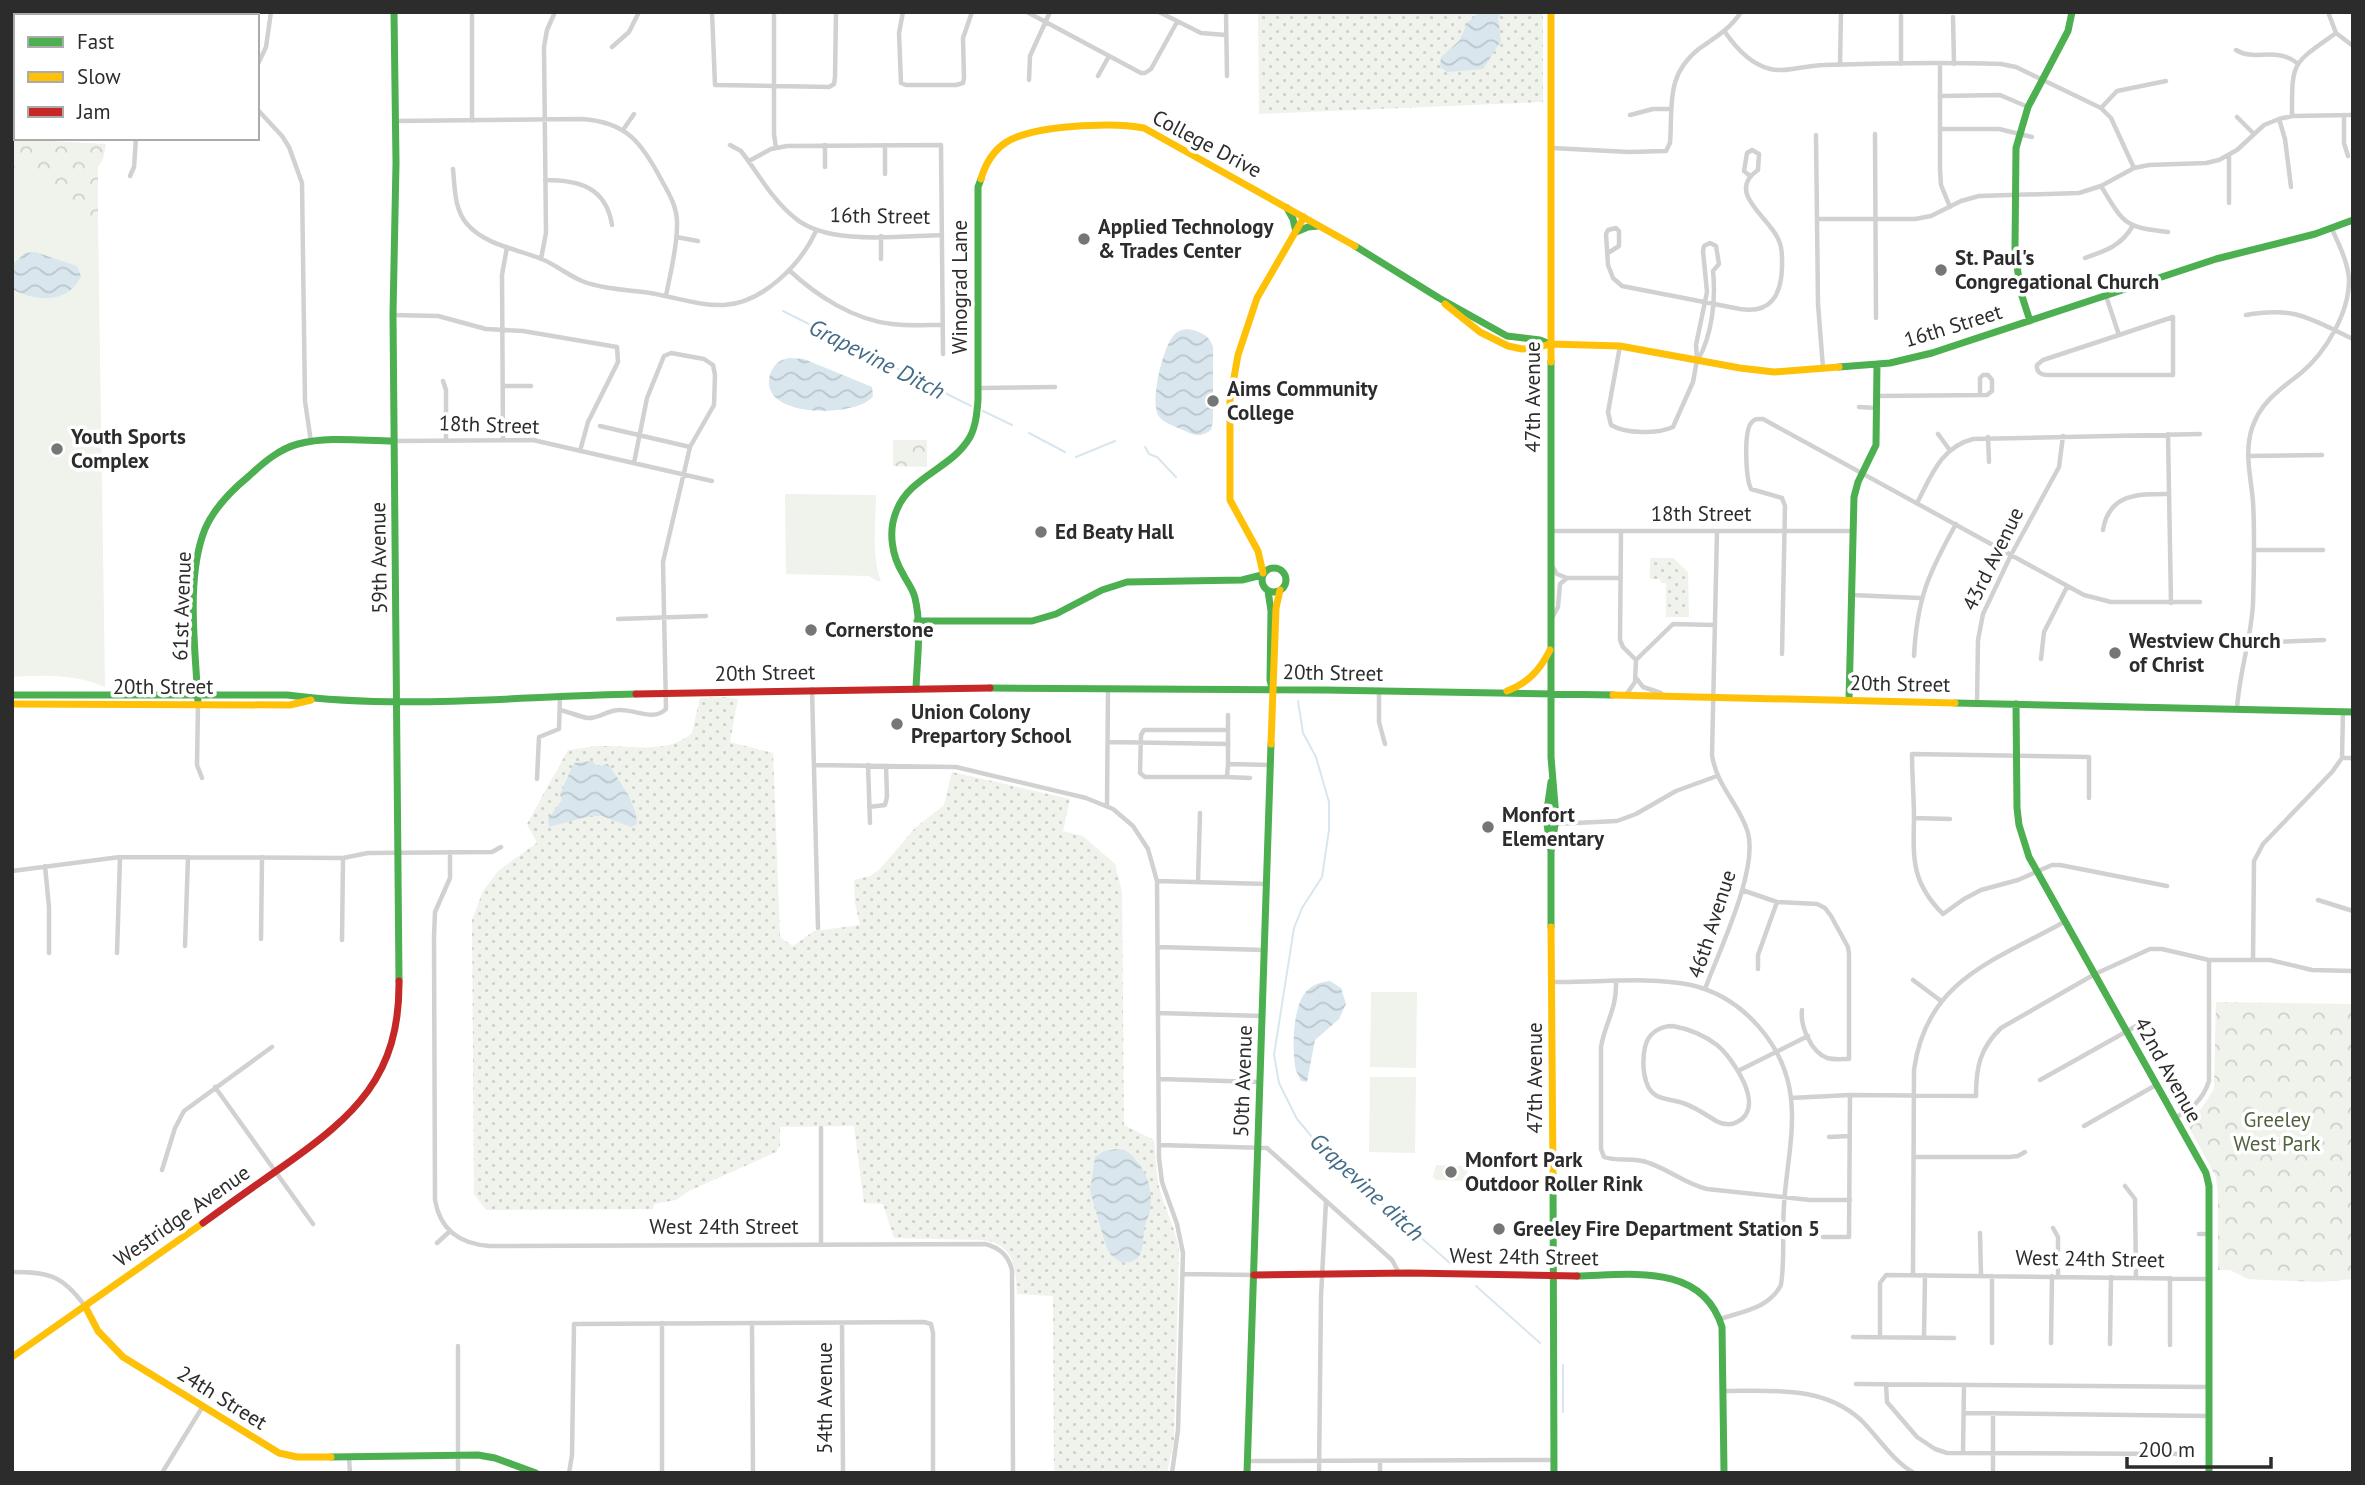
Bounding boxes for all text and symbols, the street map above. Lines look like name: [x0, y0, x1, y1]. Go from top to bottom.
legend: [14, 14, 259, 140]
text: Fast: [77, 28, 114, 55]
text: Slow: [77, 63, 121, 90]
text: Jam: [76, 98, 111, 125]
street label: College Drive: [1148, 104, 1266, 184]
street label: 16th Street: [829, 201, 931, 230]
place label: Applied Technology & Trades Center: [1098, 213, 1275, 264]
street label: Winograd Lane: [946, 220, 973, 354]
marker: Applied Technology & Trades Center: [1076, 231, 1092, 247]
place label: St. Paul's Congregational Church: [1955, 244, 2159, 295]
marker: St. Paul's Congregational Church: [1933, 262, 1949, 278]
street label: 16th Street: [1901, 298, 2005, 353]
water label: Grapevine Ditch: [804, 312, 950, 405]
street label: 47th Avenue: [1519, 341, 1546, 453]
place label: Aims Community College: [1227, 375, 1378, 426]
marker: Aims Community College: [1205, 393, 1221, 409]
street label: 18th Street: [438, 409, 540, 440]
place label: Youth Sports Complex: [70, 423, 186, 474]
marker: Youth Sports Complex: [49, 441, 65, 457]
street label: 18th Street: [1651, 500, 1751, 527]
street label: 59th Avenue: [364, 502, 393, 614]
street label: 43rd Avenue: [1956, 503, 2029, 615]
place label: Ed Beaty Hall: [1055, 518, 1175, 545]
marker: Ed Beaty Hall: [1033, 524, 1049, 540]
street label: 61st Avenue: [166, 551, 197, 661]
place label: Cornerstone: [825, 616, 934, 643]
marker: Cornerstone: [803, 622, 819, 638]
place label: Westview Church of Christ: [2129, 627, 2281, 678]
marker: Westview Church of Christ: [2107, 645, 2123, 661]
street label: 20th Street: [714, 658, 816, 687]
street label: 20th Street: [1282, 658, 1384, 687]
street label: 20th Street: [1849, 669, 1951, 698]
street label: 20th Street: [113, 673, 213, 700]
place label: Union Colony Prepartory School: [911, 698, 1072, 749]
marker: Union Colony Prepartory School: [889, 716, 905, 732]
place label: Monfort Elementary: [1502, 801, 1605, 852]
marker: Monfort Elementary: [1480, 819, 1496, 835]
street label: 46th Avenue: [1681, 866, 1742, 981]
street label: 42nd Avenue: [2128, 1012, 2208, 1127]
street label: 47th Avenue: [1521, 1022, 1548, 1134]
street label: 50th Avenue: [1227, 1025, 1258, 1137]
park label: Greeley West Park: [2233, 1106, 2321, 1157]
water label: Grapevine ditch: [1304, 1126, 1431, 1247]
place label: Monfort Park Outdoor Roller Rink: [1465, 1146, 1644, 1197]
street label: Westridge Avenue: [109, 1159, 255, 1272]
marker: Monfort Park Outdoor Roller Rink: [1443, 1164, 1459, 1180]
street label: West 24th Street: [649, 1213, 799, 1240]
place label: Greeley Fire Department Station 5: [1513, 1215, 1820, 1242]
marker: Greeley Fire Department Station 5: [1491, 1221, 1507, 1237]
street label: West 24th Street: [1449, 1242, 1599, 1271]
street label: West 24th Street: [2015, 1244, 2165, 1273]
street label: 54th Avenue: [811, 1342, 838, 1454]
street label: 24th Street: [172, 1359, 272, 1436]
scale bar: [2127, 1426, 2270, 1470]
text: 200 m: [2138, 1436, 2195, 1463]

